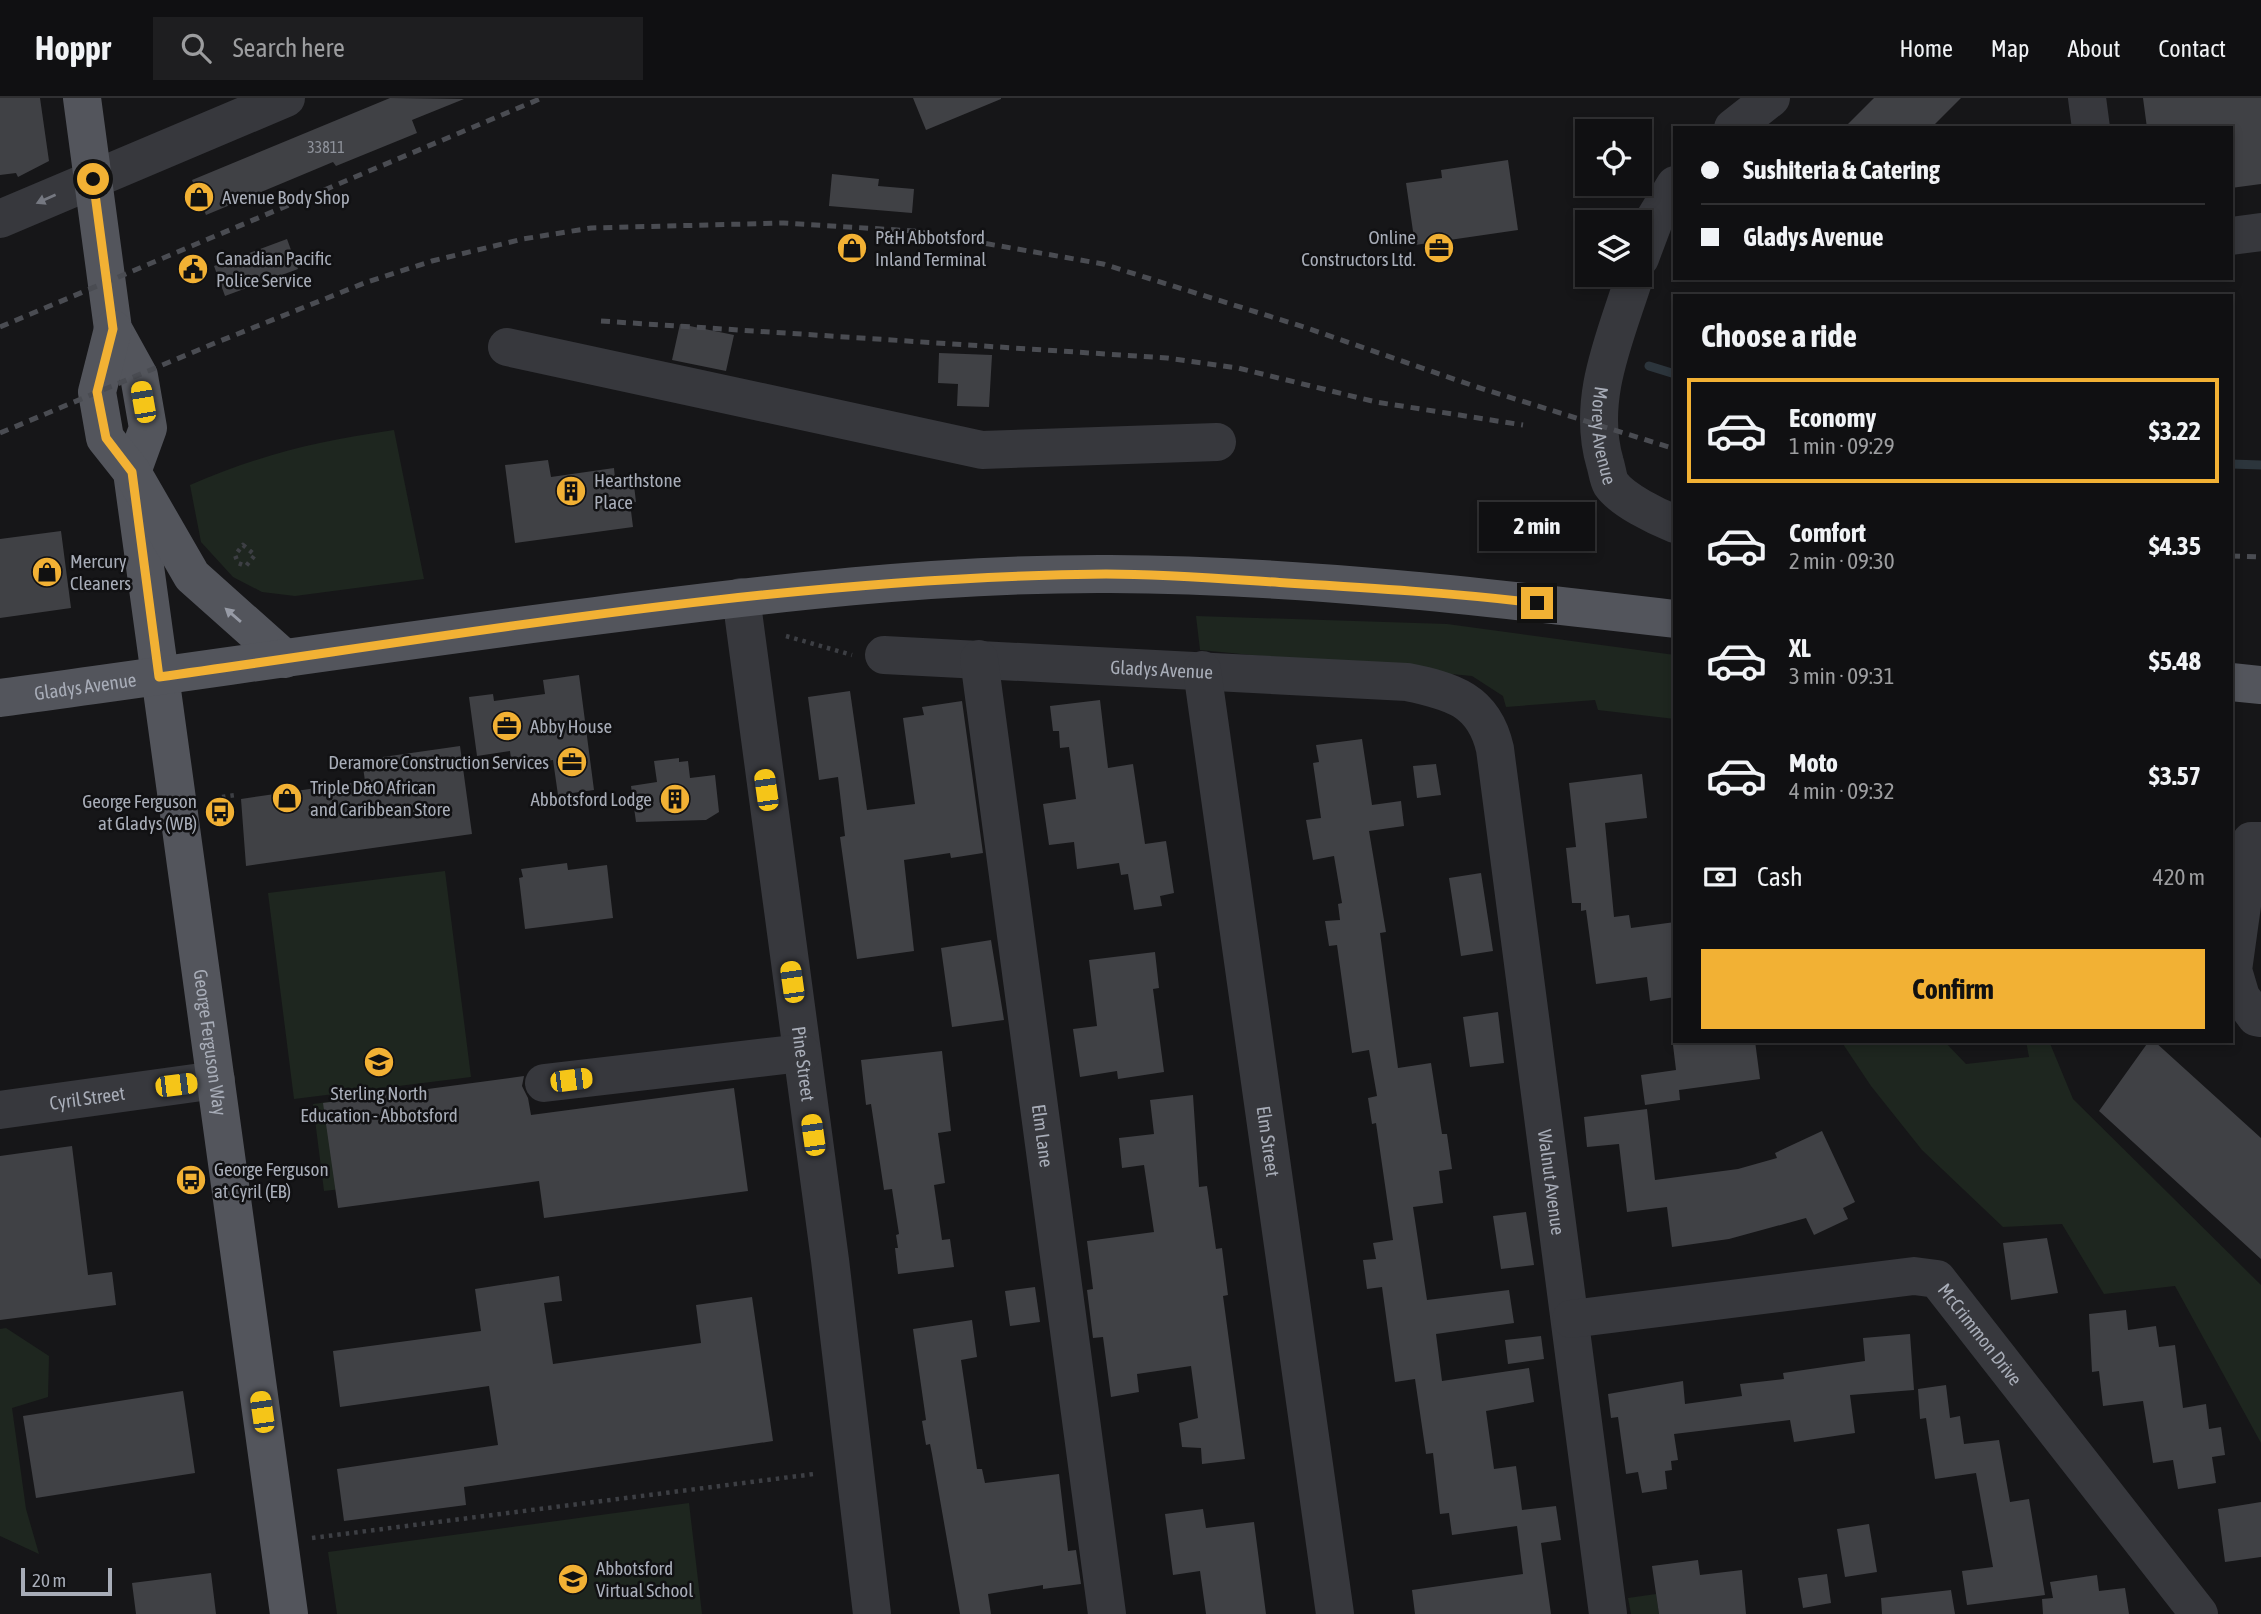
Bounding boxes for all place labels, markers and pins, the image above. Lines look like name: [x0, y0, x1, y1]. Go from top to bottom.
shop icon: Avenue Body Shop: [182, 180, 216, 214]
place label: Avenue Body Shop: [222, 186, 350, 208]
place label: P&H Abbotsford Inland Terminal: [875, 226, 986, 270]
place label: Online Constructors Ltd.: [1301, 226, 1416, 270]
shop icon: P&H Abbotsford Inland Terminal: [835, 231, 869, 265]
office icon: Online Constructors Ltd.: [1422, 231, 1456, 265]
place label: Canadian Pacific Police Service: [216, 247, 332, 291]
public building icon: Canadian Pacific Police Service: [176, 252, 210, 286]
place label: Hearthstone Place: [594, 469, 681, 513]
building icon: Hearthstone Place: [554, 474, 588, 508]
place label: Mercury Cleaners: [70, 550, 131, 594]
shop icon: Mercury Cleaners: [30, 555, 64, 589]
office icon: Abby House: [490, 709, 524, 743]
place label: Abby House: [530, 715, 612, 737]
office icon: Deramore Construction Services: [555, 745, 589, 779]
place label: Deramore Construction Services: [328, 751, 549, 773]
place label: Triple D&O African and Caribbean Store: [310, 776, 451, 820]
shop icon: Triple D&O African and Caribbean Store: [270, 781, 304, 815]
building icon: Abbotsford Lodge: [658, 782, 692, 816]
place label: Abbotsford Lodge: [530, 788, 652, 810]
place label: George Ferguson at Gladys (WB): [82, 790, 197, 834]
bus stop icon: George Ferguson at Gladys (WB): [203, 795, 237, 829]
school or university icon: Sterling North Education - Abbotsford: [362, 1045, 396, 1079]
place label: Sterling North Education - Abbotsford: [300, 1082, 458, 1126]
place label: George Ferguson at Cyril (EB): [214, 1158, 329, 1202]
bus stop icon: George Ferguson at Cyril (EB): [174, 1163, 208, 1197]
place label: Abbotsford Virtual School: [596, 1557, 693, 1601]
school or university icon: Abbotsford Virtual School: [556, 1562, 590, 1596]

